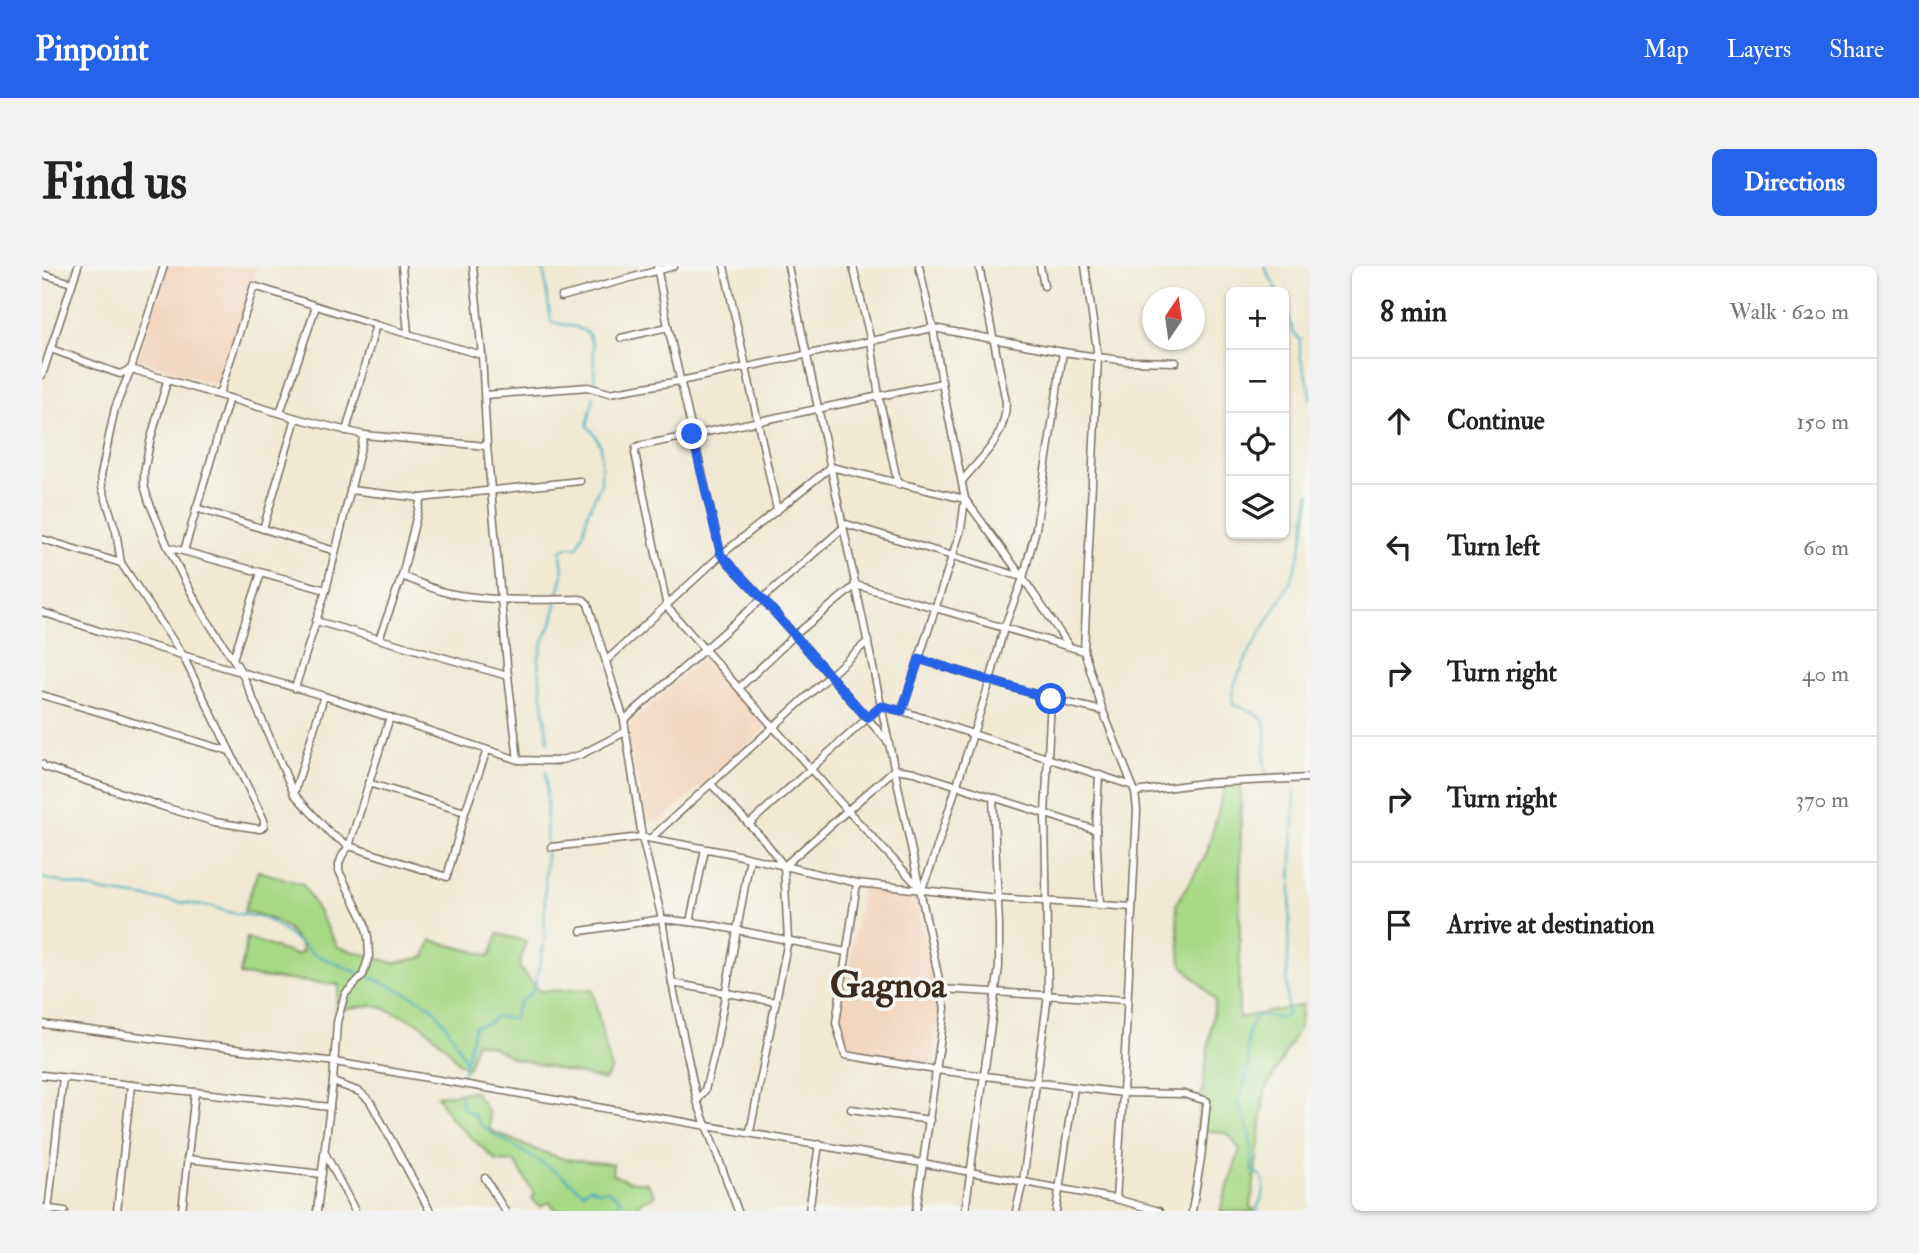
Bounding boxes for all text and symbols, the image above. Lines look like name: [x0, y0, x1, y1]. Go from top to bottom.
text: Pinpoint: [35, 29, 149, 70]
text: Map: [1644, 34, 1689, 65]
text: Layers: [1727, 34, 1791, 65]
text: Share: [1829, 34, 1884, 65]
button: Directions: [1712, 149, 1877, 216]
text: Find us: [42, 152, 187, 213]
north arrow: [1142, 287, 1205, 350]
map controls: [1226, 287, 1289, 539]
button: +: [1226, 287, 1289, 350]
text: 8 min: [1380, 293, 1447, 330]
text: Walk · 620 m: [1729, 297, 1849, 326]
button: −: [1226, 350, 1289, 413]
icon: ahead: [1380, 402, 1418, 440]
text: Continue: [1447, 405, 1545, 437]
text: 150 m: [1796, 407, 1849, 436]
button: locate: [1226, 413, 1289, 476]
route end: [676, 418, 707, 449]
button: layers: [1226, 476, 1289, 539]
icon: left: [1380, 528, 1418, 566]
text: Turn left: [1447, 531, 1540, 563]
text: 60 m: [1803, 533, 1849, 562]
icon: right: [1380, 654, 1418, 692]
text: Turn right: [1447, 657, 1557, 689]
text: 40 m: [1802, 659, 1849, 688]
route start: [1035, 683, 1066, 714]
icon: right: [1380, 780, 1418, 818]
text: Turn right: [1447, 783, 1557, 815]
text: 370 m: [1795, 785, 1849, 814]
icon: arrive: [1380, 906, 1418, 944]
text: Arrive at destination: [1447, 909, 1655, 941]
district label: Gagnoa: [830, 962, 948, 1009]

